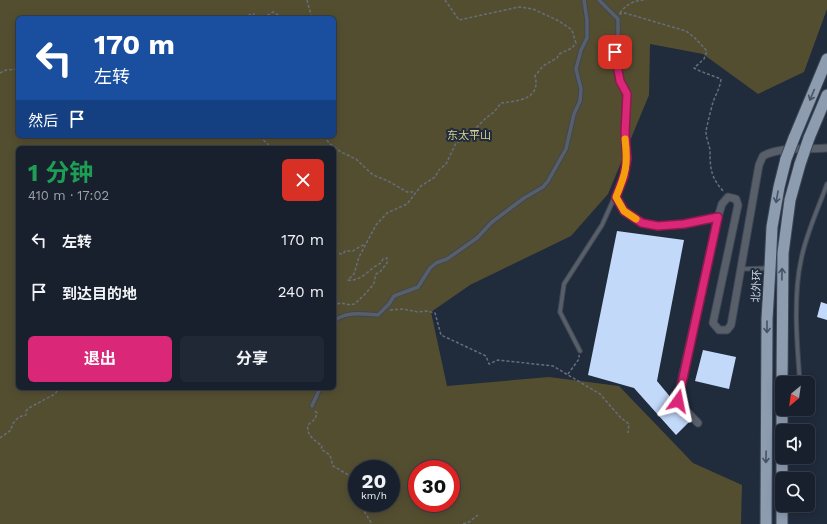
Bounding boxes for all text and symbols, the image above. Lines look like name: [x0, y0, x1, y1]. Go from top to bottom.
text: 170 m: [94, 28, 175, 61]
icon: left: [28, 32, 80, 84]
pin: [598, 35, 632, 69]
icon: arrive: [604, 41, 626, 63]
text: 左转: [94, 66, 130, 87]
one-way arrow: [807, 89, 815, 101]
icon: arrive: [66, 108, 88, 130]
text: 然后: [28, 112, 58, 130]
park label: 东太平山: [447, 129, 491, 142]
text: 1 分钟: [28, 159, 93, 187]
button: close: [282, 159, 324, 201]
text: 410 m · 17:02: [28, 188, 109, 203]
one-way arrow: [773, 190, 781, 203]
icon: left: [28, 229, 50, 251]
text: 170 m: [281, 231, 324, 249]
text: 左转: [62, 233, 92, 251]
one-way arrow: [779, 268, 786, 281]
street label: 北外环: [749, 269, 764, 303]
icon: arrive: [28, 281, 50, 303]
text: 240 m: [278, 283, 324, 301]
text: 到达目的地: [62, 285, 137, 303]
one-way arrow: [763, 320, 771, 333]
button: 退出: [28, 336, 172, 382]
button: 分享: [180, 336, 324, 382]
north arrow: [775, 376, 815, 416]
map controls: [775, 376, 815, 512]
position arrow: [657, 380, 699, 422]
button: sound: [775, 424, 815, 464]
one-way arrow: [762, 450, 770, 463]
speed limit sign: 30: [408, 460, 460, 512]
text: 20: [362, 469, 386, 493]
button: search: [775, 472, 815, 512]
text: km/h: [361, 490, 387, 501]

